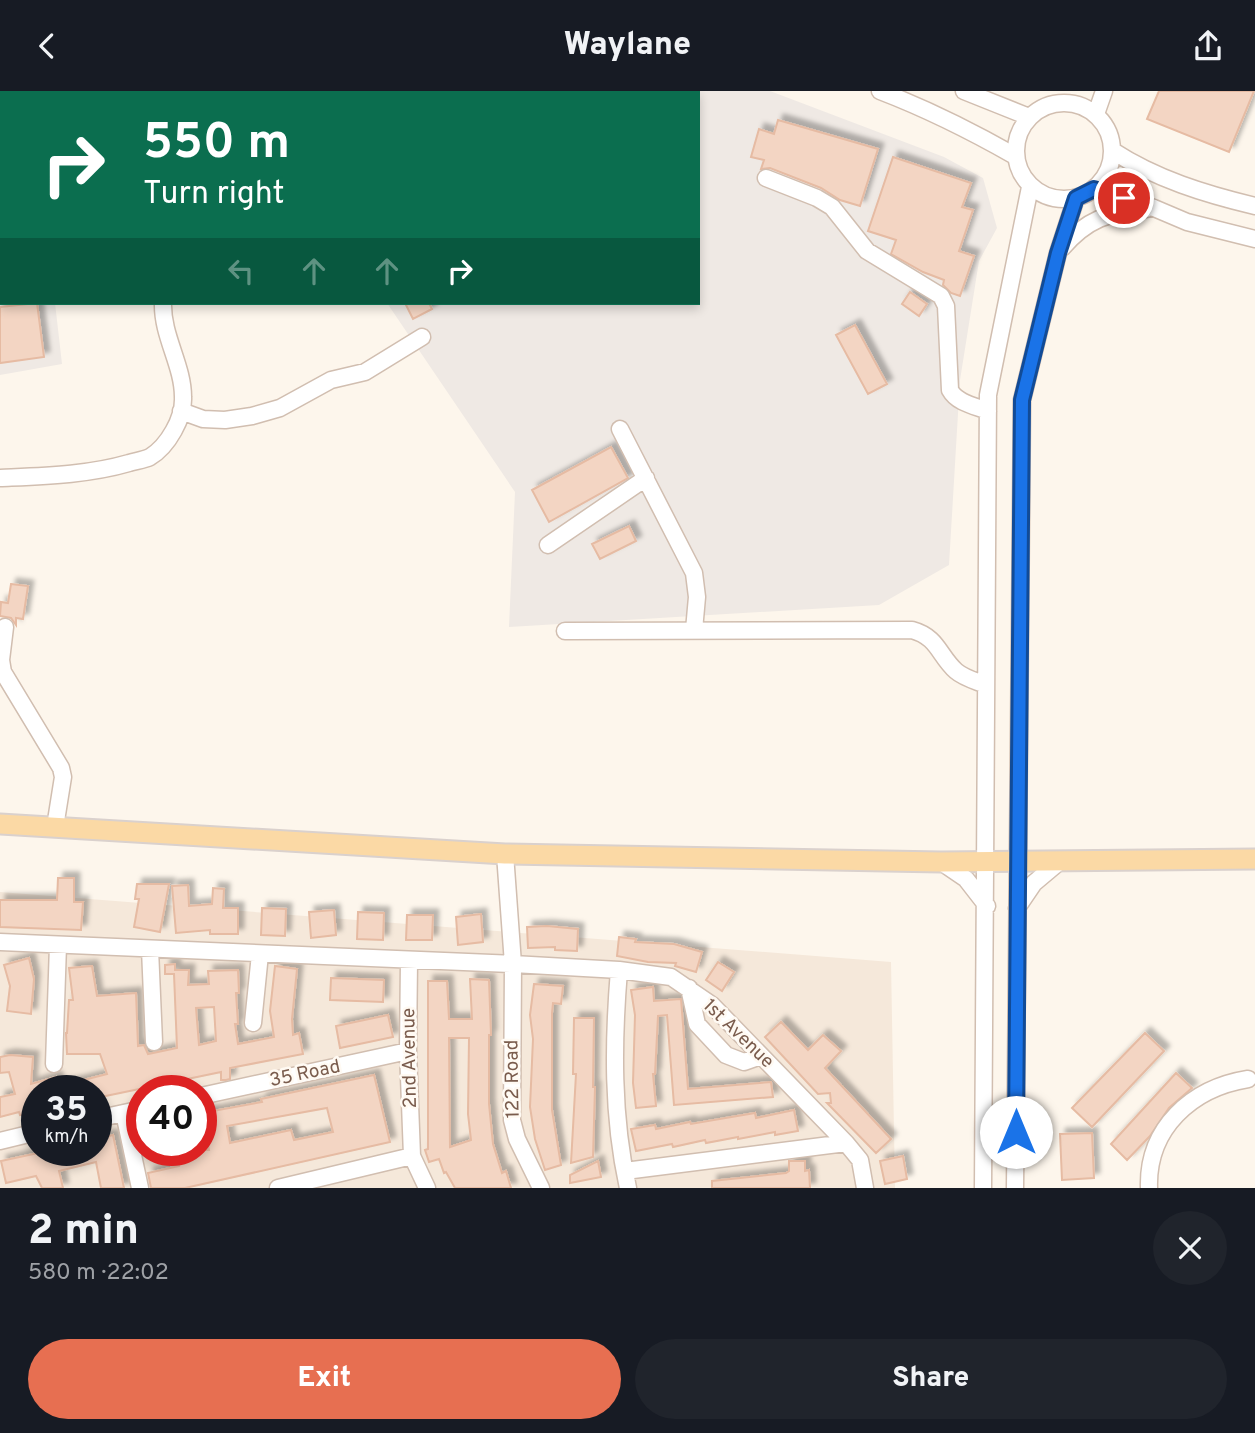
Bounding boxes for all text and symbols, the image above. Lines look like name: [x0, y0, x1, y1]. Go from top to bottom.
text: Waylane: [564, 26, 691, 66]
icon: back: [28, 27, 66, 65]
icon: share: [1189, 27, 1227, 65]
text: 550 m: [143, 114, 290, 176]
icon: right: [28, 119, 119, 210]
pin: [1094, 168, 1154, 228]
text: Turn right: [143, 175, 285, 215]
icon: arrive: [1105, 179, 1143, 217]
icon: left: [222, 252, 260, 290]
icon: ahead: [295, 252, 333, 290]
icon: ahead: [368, 252, 406, 290]
icon: right: [441, 252, 479, 290]
street label: 1st Avenue: [697, 994, 779, 1074]
street label: 2nd Avenue: [397, 1008, 423, 1108]
street label: 122 Road: [500, 1039, 526, 1119]
street label: 35 Road: [267, 1055, 343, 1093]
speed limit sign: 40: [126, 1075, 217, 1166]
text: 35: [45, 1089, 88, 1133]
position arrow: [979, 1095, 1053, 1169]
text: km/h: [45, 1126, 88, 1149]
text: 2 min: [28, 1206, 139, 1259]
button: close: [1153, 1211, 1227, 1285]
text: 580 m · 22:02: [28, 1259, 169, 1288]
button: Exit: [28, 1339, 621, 1419]
button: Share: [635, 1339, 1227, 1419]

